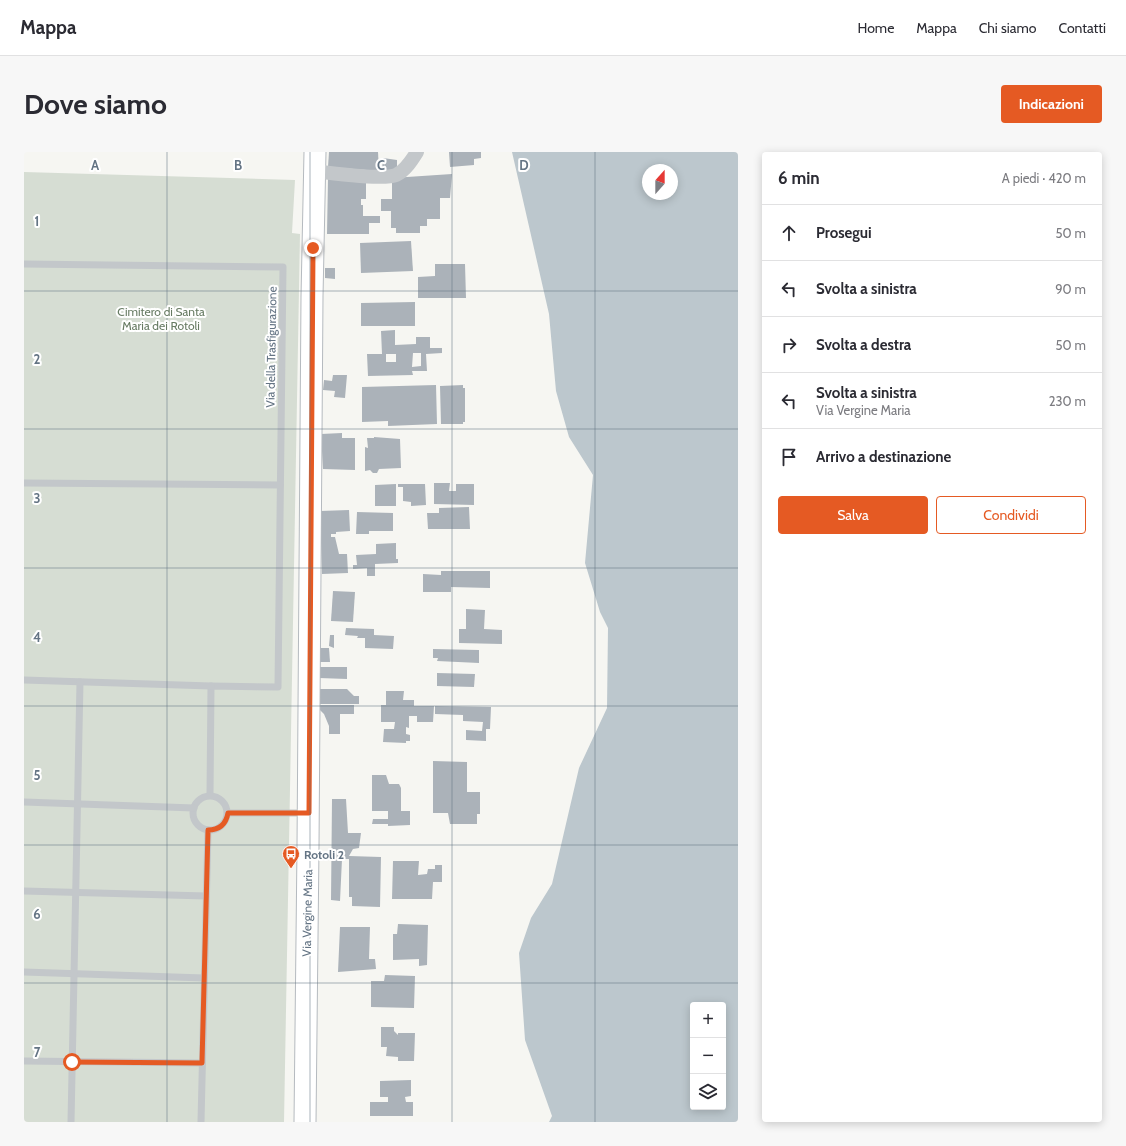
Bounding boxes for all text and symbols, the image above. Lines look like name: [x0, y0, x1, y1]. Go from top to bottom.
text: Mappa: [20, 16, 76, 39]
text: Home: [857, 19, 894, 37]
text: Mappa: [916, 19, 957, 37]
text: Chi siamo: [979, 19, 1036, 37]
text: Contatti: [1058, 19, 1106, 37]
button: Indicazioni: [1001, 85, 1102, 123]
text: Dove siamo: [24, 87, 167, 121]
text: A: [91, 157, 100, 173]
text: B: [234, 157, 242, 173]
text: C: [377, 157, 385, 173]
text: D: [519, 157, 529, 173]
north arrow: [642, 164, 678, 200]
text: 6 min: [778, 168, 820, 188]
text: A piedi · 420 m: [1002, 170, 1086, 186]
text: 1: [35, 213, 39, 229]
icon: ahead: [778, 222, 800, 244]
text: Prosegui: [816, 224, 872, 242]
text: 50 m: [1056, 225, 1086, 241]
route end: [304, 239, 322, 257]
icon: left: [778, 278, 800, 300]
text: Svolta a sinistra: [816, 280, 917, 298]
text: 90 m: [1055, 281, 1086, 297]
street label: Via della Trasfigurazione: [262, 286, 280, 408]
park label: Cimitero di Santa Maria dei Rotoli: [117, 304, 205, 333]
icon: right: [778, 334, 800, 356]
text: Svolta a destra: [816, 336, 911, 354]
text: 50 m: [1056, 337, 1086, 353]
text: 2: [34, 351, 41, 367]
text: Svolta a sinistra: [816, 384, 917, 402]
icon: left: [778, 390, 800, 412]
text: 230 m: [1049, 393, 1086, 409]
text: Via Vergine Maria: [816, 402, 910, 418]
icon: arrive: [778, 446, 800, 468]
text: Arrivo a destinazione: [816, 448, 951, 466]
text: 3: [33, 490, 41, 506]
button: Salva: [778, 496, 928, 534]
button: Condividi: [936, 496, 1086, 534]
text: 4: [33, 629, 41, 645]
text: 5: [34, 767, 41, 783]
bus stop icon: Rotoli 2: [281, 844, 301, 869]
place label: Rotoli 2: [304, 847, 344, 862]
street label: Via Vergine Maria: [299, 869, 315, 957]
text: 6: [33, 906, 41, 922]
map controls: [690, 1002, 726, 1110]
button: +: [690, 1002, 726, 1038]
button: −: [690, 1038, 726, 1074]
text: 7: [34, 1044, 41, 1060]
route start: [63, 1053, 81, 1071]
button: layers: [690, 1074, 726, 1110]

